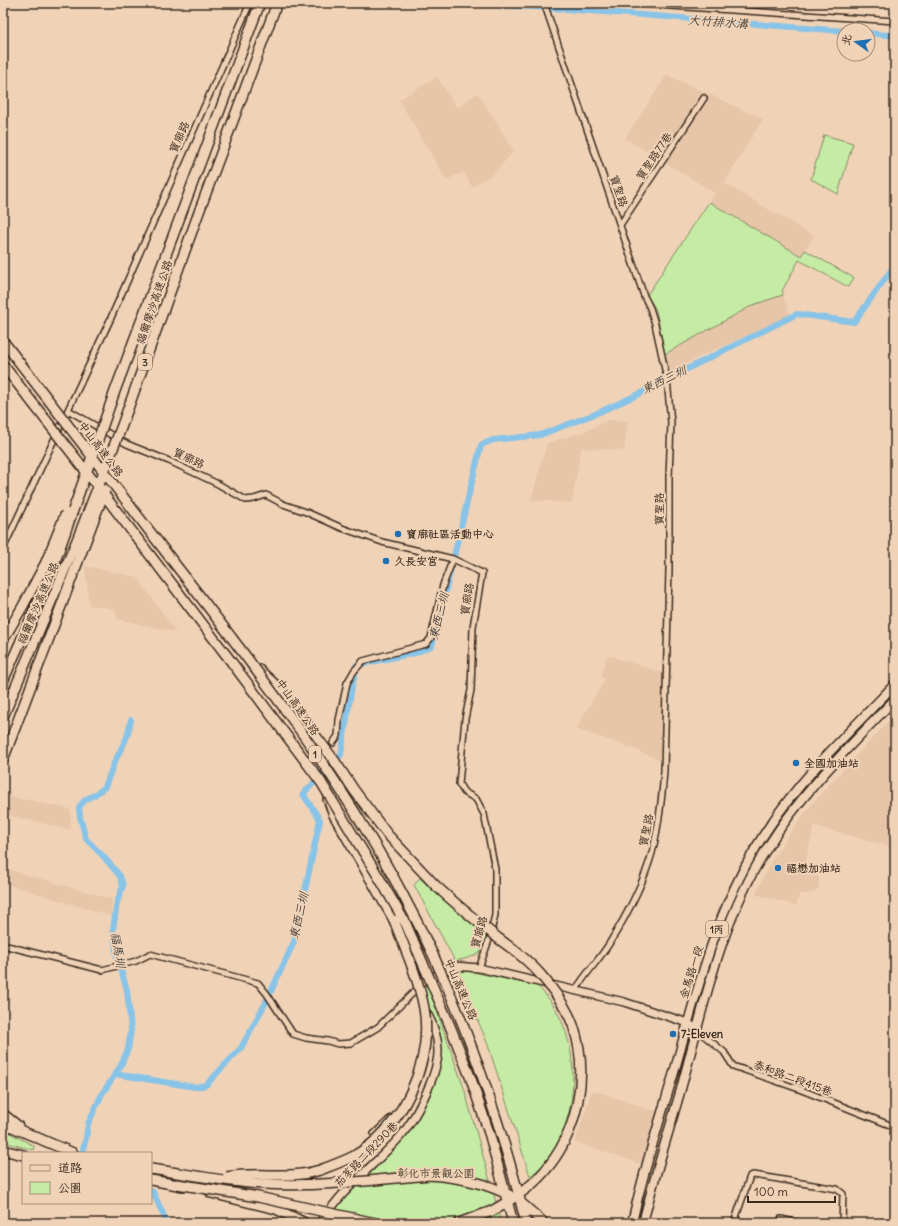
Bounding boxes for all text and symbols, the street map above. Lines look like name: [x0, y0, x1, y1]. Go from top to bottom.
water label: 大竹排水溝: [688, 12, 749, 31]
north arrow: [836, 22, 876, 62]
text: 北: [838, 33, 854, 47]
street label: 寶廍路: [166, 119, 192, 155]
street label: 寶聖路77巷: [633, 129, 675, 183]
street label: 寶聖路: [607, 173, 631, 209]
street label: 福爾摩沙高速公路: [133, 258, 175, 346]
road number: 3: [138, 354, 152, 370]
water label: 東西三圳: [639, 361, 690, 397]
street label: 中山高速公路: [76, 418, 126, 480]
street label: 寶廍路: [171, 445, 207, 471]
street label: 寶聖路: [652, 493, 666, 526]
place label: 寶廍社區活動中心: [406, 527, 494, 541]
marker: 寶廍社區活動中心: [393, 529, 403, 539]
place label: 久長安宮: [394, 554, 438, 568]
marker: 久長安宮: [381, 556, 391, 566]
street label: 福爾摩沙高速公路: [14, 560, 62, 646]
street label: 寶廍路: [458, 582, 476, 616]
water label: 東西三圳: [425, 589, 452, 641]
street label: 中山高速公路: [273, 676, 323, 738]
road number: 1: [309, 746, 321, 762]
place label: 全國加油站: [804, 756, 859, 770]
marker: 全國加油站: [791, 758, 801, 768]
street label: 寶聖路: [636, 812, 656, 848]
place label: 福懋加油站: [786, 861, 841, 875]
marker: 福懋加油站: [773, 863, 783, 873]
water label: 東西三圳: [286, 889, 312, 941]
street label: 寶廍路: [468, 914, 490, 950]
road number: 1丙: [706, 921, 728, 937]
water label: 福馬圳: [108, 931, 129, 971]
street label: 金馬路一段: [676, 944, 706, 1000]
street label: 中山高速公路: [442, 956, 480, 1022]
place label: 7-Eleven: [681, 1027, 724, 1041]
marker: 7-Eleven: [668, 1029, 678, 1039]
street label: 泰和路二段415巷: [752, 1057, 834, 1099]
street label: 茄苳路二段290巷: [331, 1118, 401, 1190]
legend: [22, 1152, 152, 1204]
text: 道路: [58, 1160, 82, 1175]
park label: 彰化市景觀公園: [398, 1166, 475, 1180]
scale bar: [748, 1178, 835, 1204]
text: 公園: [58, 1180, 82, 1195]
text: 100 m: [754, 1184, 788, 1199]

